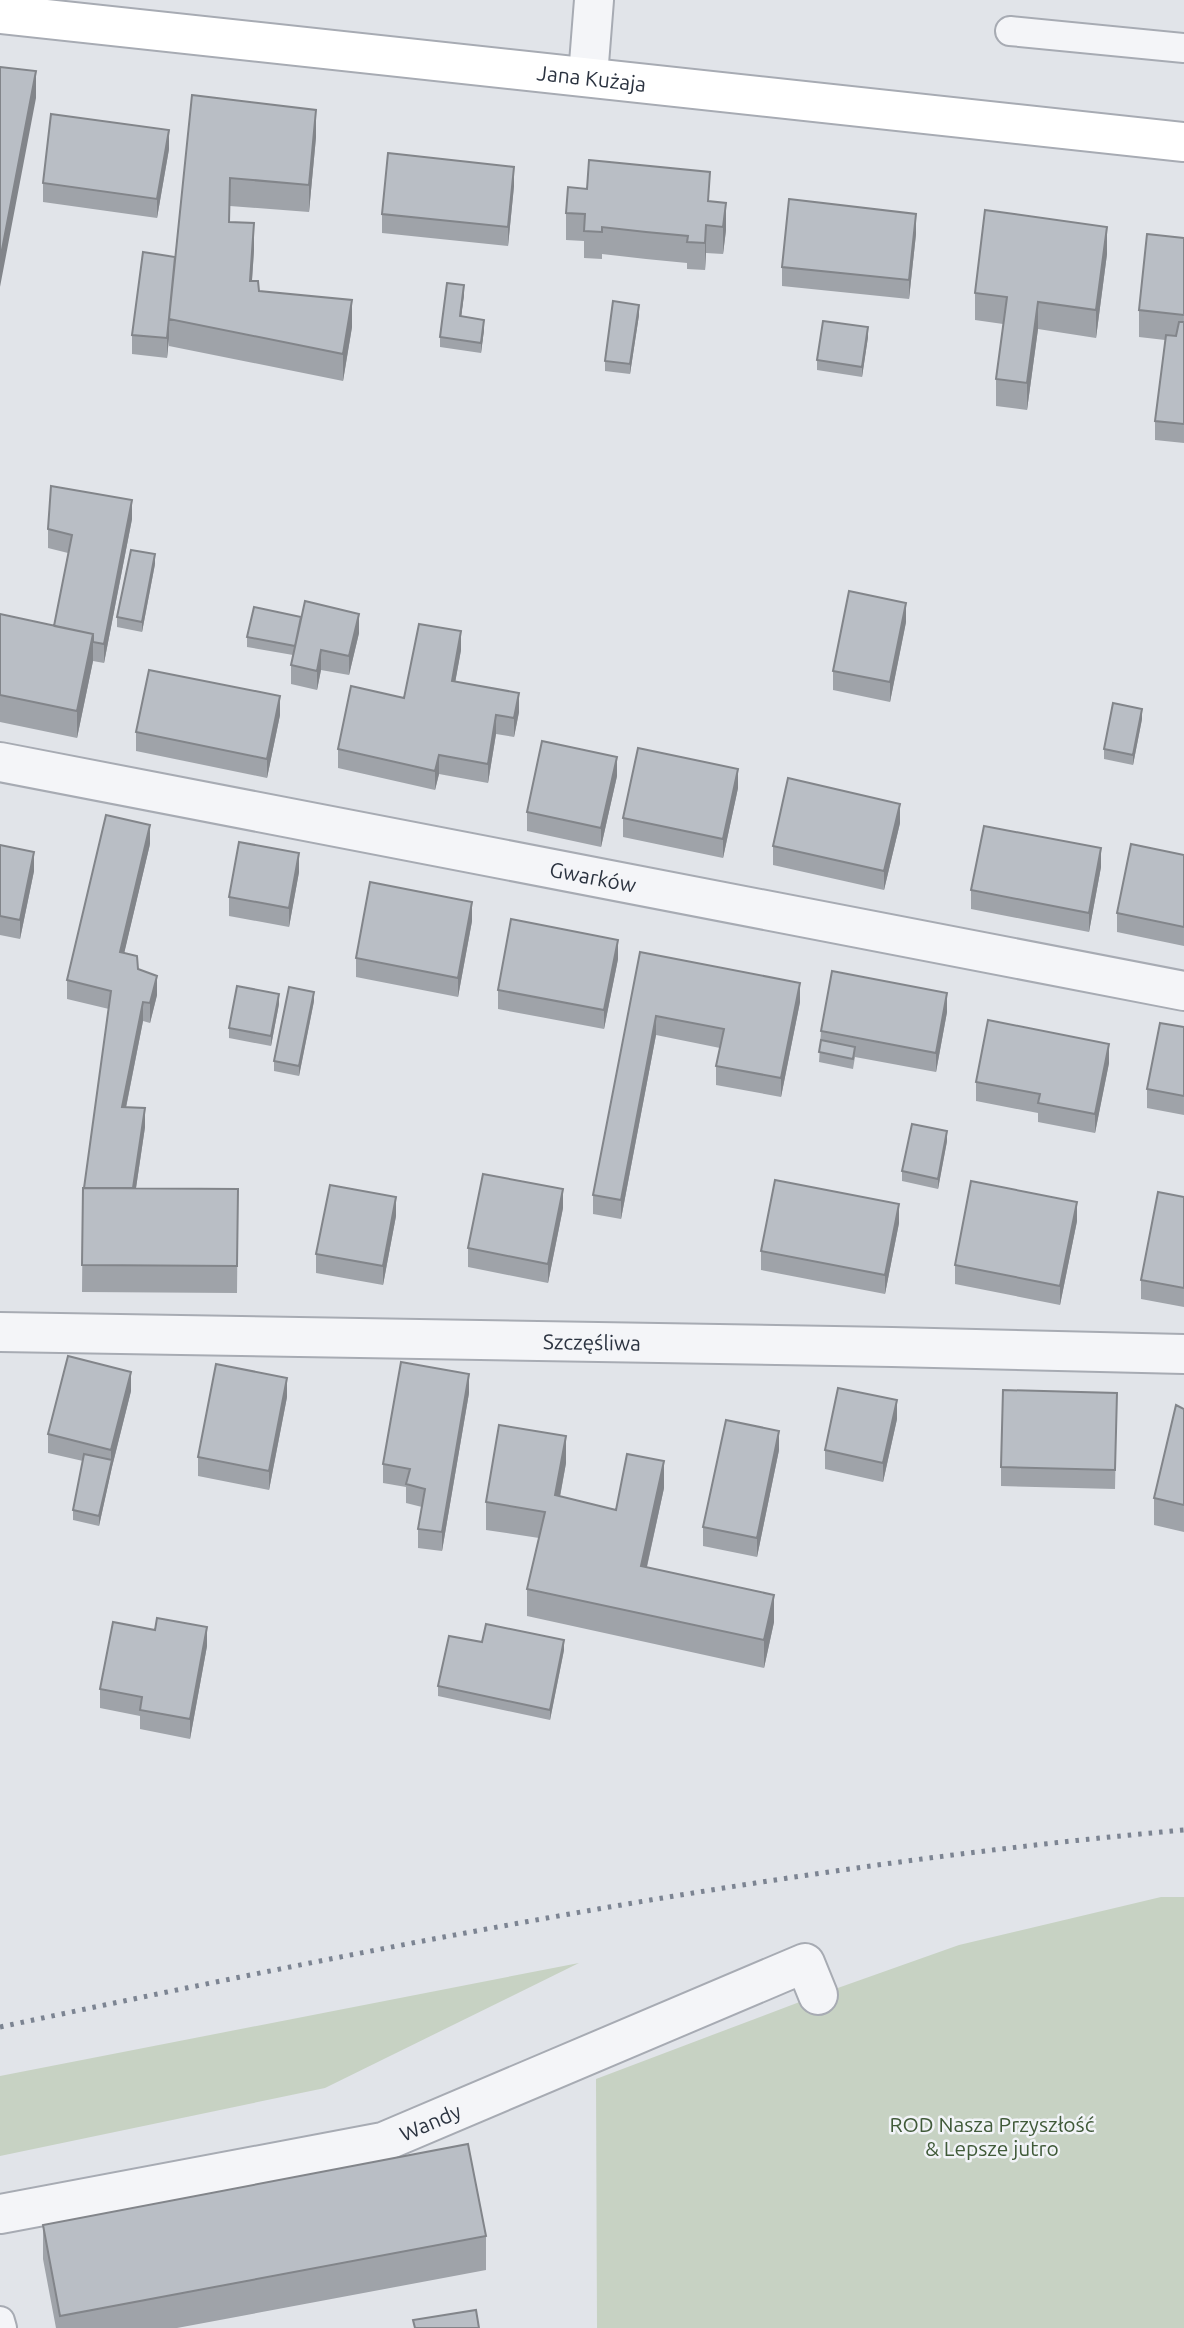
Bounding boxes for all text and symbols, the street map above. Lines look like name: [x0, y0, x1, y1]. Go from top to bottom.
street label: Jana Kużaja: [536, 60, 647, 96]
street label: Gwarków: [548, 857, 638, 897]
street label: Szczęśliwa: [543, 1329, 641, 1355]
street label: Wandy: [396, 2098, 464, 2146]
park label: ROD Nasza Przyszłość & Lepsze jutro: [890, 2112, 1095, 2160]

